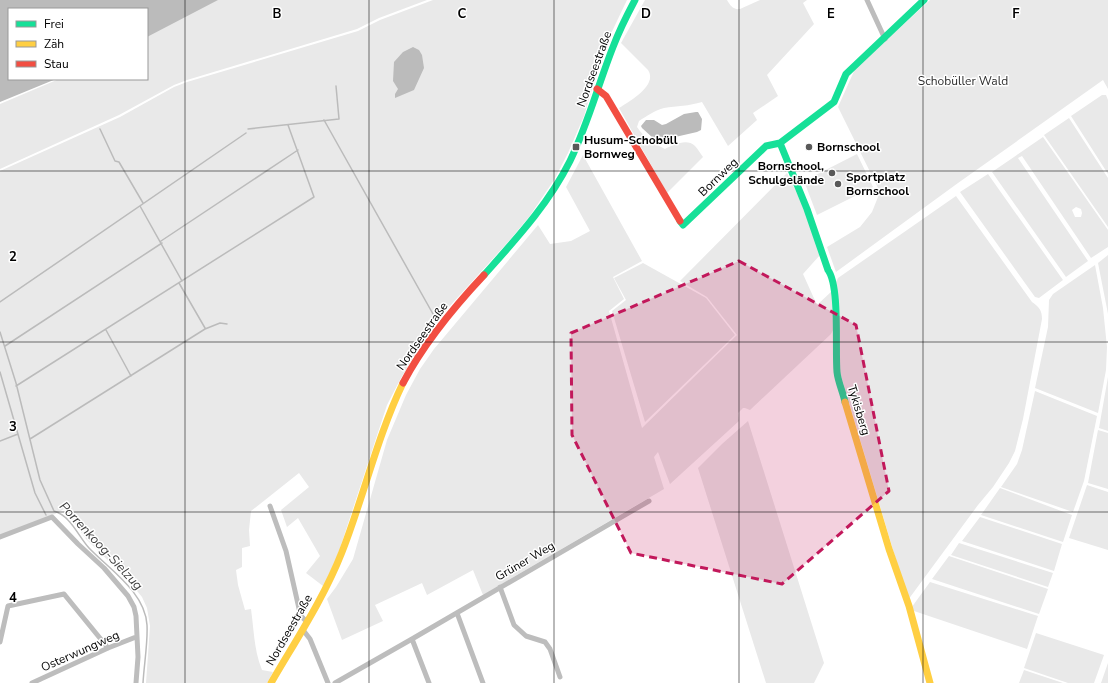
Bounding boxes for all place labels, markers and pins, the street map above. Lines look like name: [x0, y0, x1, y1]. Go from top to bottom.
place label: Husum-Schobüll Bornweg: [584, 132, 678, 162]
place label: Bornschool: [817, 139, 880, 155]
marker: Husum-Schobüll Bornweg: [571, 142, 581, 152]
marker: Bornschool: [804, 142, 814, 152]
place label: Bornschool, Schulgelände: [748, 158, 824, 188]
marker: Bornschool, Schulgelände: [827, 168, 837, 178]
place label: Sportplatz Bornschool: [846, 169, 909, 199]
marker: Sportplatz Bornschool: [833, 179, 843, 189]

